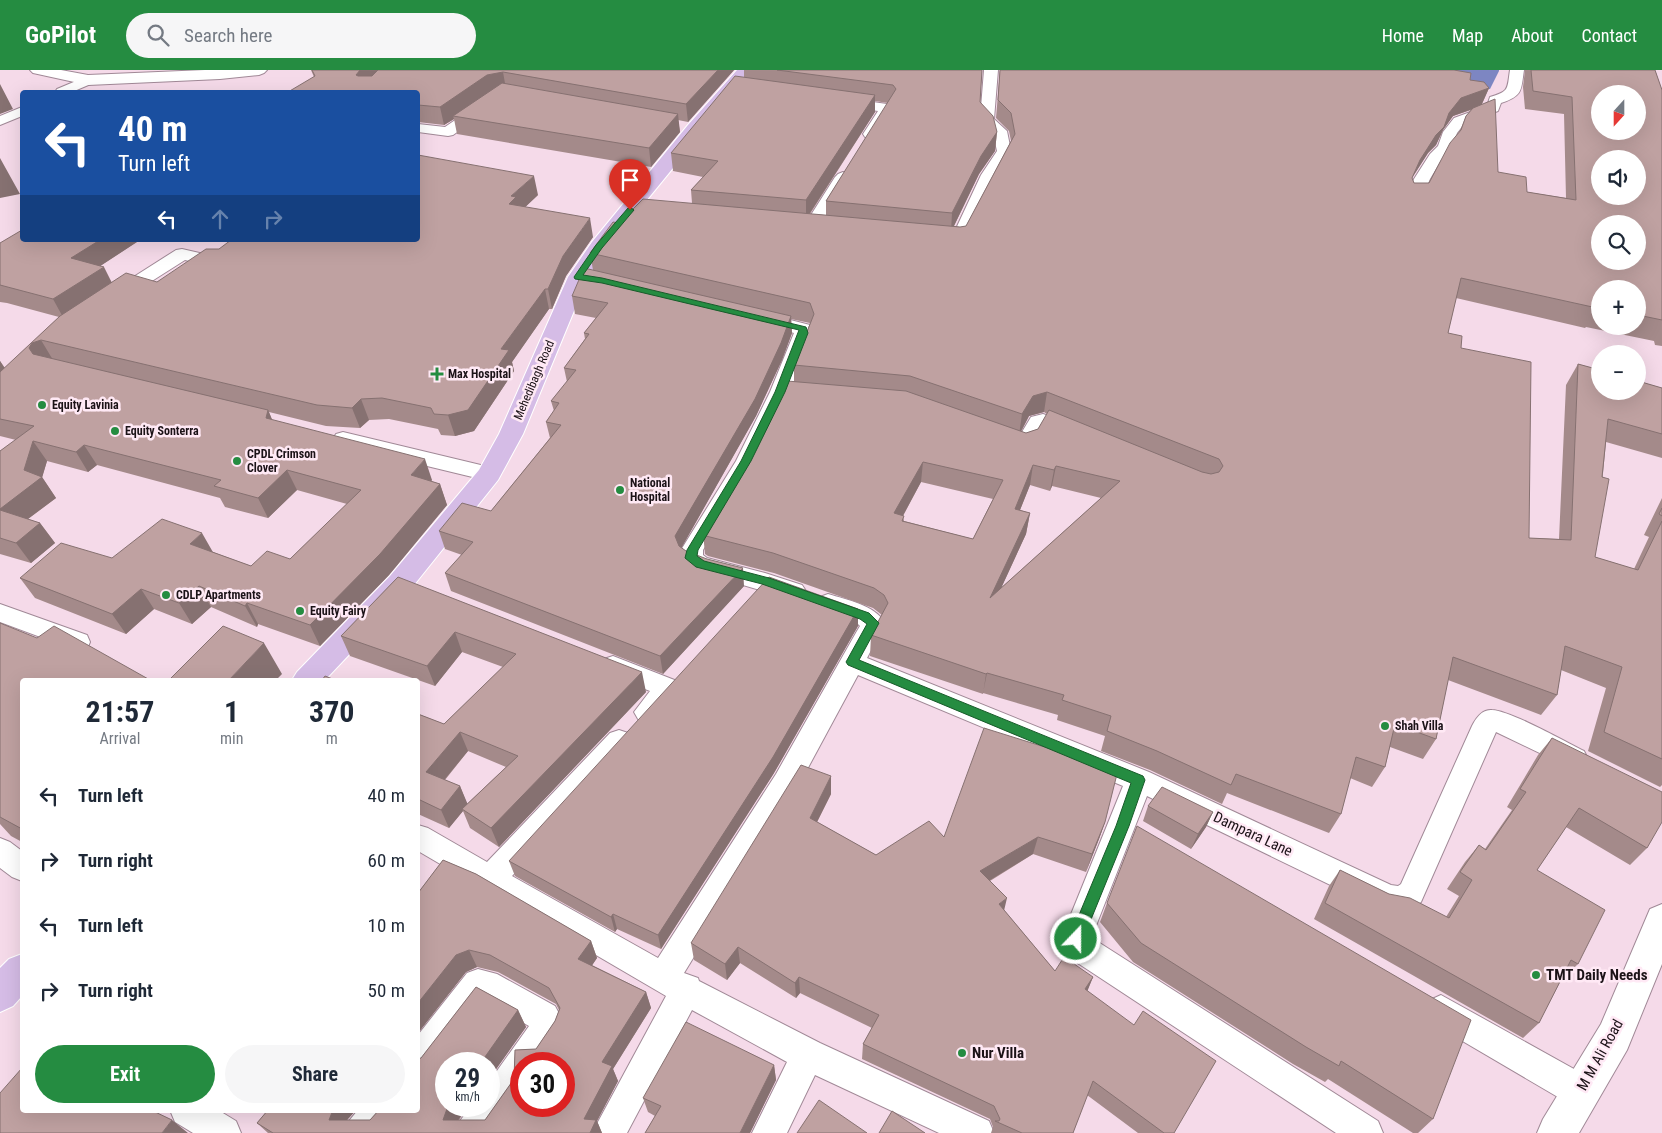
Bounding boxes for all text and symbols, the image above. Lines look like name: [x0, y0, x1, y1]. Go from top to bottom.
search box: [126, 13, 476, 58]
text: GoPilot: [25, 21, 96, 49]
icon: search: [144, 21, 172, 49]
text: Search here: [184, 24, 272, 47]
text: Home: [1382, 25, 1424, 46]
text: Map: [1452, 25, 1483, 46]
text: About: [1511, 25, 1553, 46]
text: Contact: [1581, 25, 1637, 46]
north arrow: [1591, 85, 1646, 140]
map controls: [1591, 85, 1646, 400]
text: 40 m: [118, 109, 187, 150]
icon: left: [35, 110, 100, 175]
button: sound: [1591, 150, 1646, 205]
text: Turn left: [118, 151, 190, 176]
pin: [609, 159, 651, 210]
icon: arrive: [616, 166, 644, 194]
icon: left: [153, 205, 181, 233]
icon: ahead: [206, 205, 234, 233]
icon: right: [259, 205, 287, 233]
button: search: [1591, 215, 1646, 270]
button: +: [1591, 280, 1646, 335]
street label: Mehedibagh Road: [511, 338, 557, 422]
button: −: [1591, 345, 1646, 400]
marker: Max Hospital: [430, 367, 444, 381]
place label: Max Hospital: [448, 367, 511, 381]
place label: Equity Lavinia: [52, 398, 119, 412]
marker: Equity Lavinia: [36, 399, 48, 411]
place label: Equity Sonterra: [125, 424, 199, 438]
marker: Equity Sonterra: [109, 425, 121, 437]
place label: CPDL Crimson Clover: [247, 447, 316, 475]
marker: CPDL Crimson Clover: [231, 455, 243, 467]
place label: National Hospital: [630, 476, 670, 504]
marker: National Hospital: [614, 484, 626, 496]
place label: CDLP Apartments: [176, 588, 262, 602]
marker: CDLP Apartments: [160, 589, 172, 601]
place label: Equity Fairy: [310, 604, 367, 618]
marker: Equity Fairy: [294, 605, 306, 617]
text: 21:57: [86, 694, 154, 729]
text: 1: [224, 694, 239, 729]
text: 370: [309, 694, 354, 729]
place label: Shah Villa: [1395, 719, 1444, 733]
marker: Shah Villa: [1379, 720, 1391, 732]
text: Arrival: [100, 729, 140, 748]
text: min: [220, 729, 243, 748]
text: m: [326, 729, 338, 748]
icon: left: [35, 782, 63, 810]
text: Turn left: [78, 784, 143, 807]
text: 40 m: [368, 784, 405, 807]
street label: Dampara Lane: [1211, 808, 1295, 860]
icon: right: [35, 847, 63, 875]
text: Turn right: [78, 849, 153, 872]
text: 60 m: [368, 849, 405, 872]
icon: left: [35, 912, 63, 940]
position arrow: [1049, 912, 1101, 964]
text: Turn left: [78, 914, 143, 937]
text: 10 m: [368, 914, 405, 937]
place label: TMT Daily Needs: [1546, 966, 1648, 984]
marker: TMT Daily Needs: [1530, 969, 1542, 981]
icon: right: [35, 977, 63, 1005]
text: Turn right: [78, 979, 153, 1002]
text: 50 m: [368, 979, 405, 1002]
street label: M M Ali Road: [1573, 1016, 1627, 1094]
place label: Nur Villa: [972, 1044, 1024, 1062]
button: Exit: [35, 1045, 215, 1103]
button: Share: [225, 1045, 405, 1103]
marker: Nur Villa: [956, 1047, 968, 1059]
speed limit sign: 30: [510, 1052, 575, 1117]
text: 29: [455, 1064, 480, 1093]
text: km/h: [455, 1090, 480, 1104]

